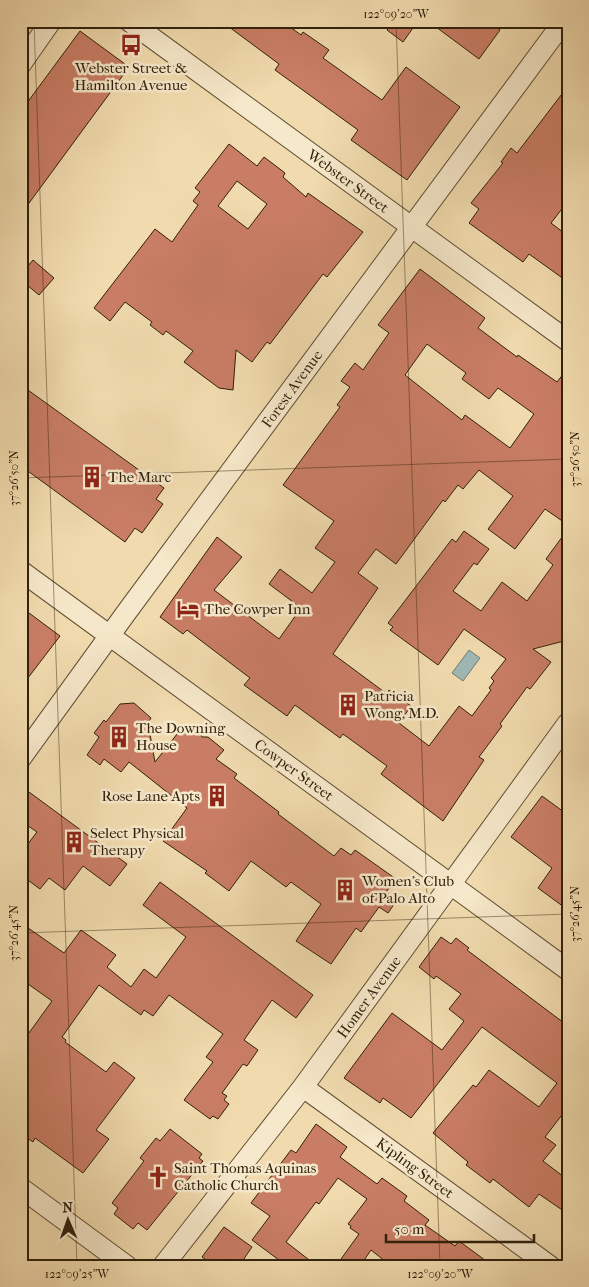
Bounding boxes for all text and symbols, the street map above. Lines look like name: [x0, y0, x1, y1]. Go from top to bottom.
text: 122°09'20"W: [363, 7, 430, 21]
bus stop icon: Webster Street & Hamilton Avenue: [118, 32, 144, 58]
place label: Webster Street & Hamilton Avenue: [74, 59, 188, 94]
street label: Webster Street: [303, 145, 393, 217]
street label: Forest Avenue: [258, 346, 327, 431]
text: 37°26'50"N: [568, 431, 582, 487]
text: 37°26'50"N: [7, 450, 21, 506]
building icon: The Marc: [79, 464, 105, 490]
place label: The Marc: [108, 468, 171, 486]
hotel icon: The Cowper Inn: [175, 596, 201, 622]
place label: The Cowper Inn: [204, 600, 311, 618]
place label: Patricia Wong, M.D.: [363, 687, 439, 722]
building icon: Patricia Wong, M.D.: [335, 692, 361, 718]
place label: The Downing House: [136, 719, 226, 754]
building icon: The Downing House: [106, 724, 132, 750]
street label: Cowper Street: [251, 735, 338, 805]
building icon: Rose Lane Apts: [204, 783, 230, 809]
place label: Rose Lane Apts: [101, 787, 200, 805]
place label: Select Physical Therapy: [90, 824, 184, 859]
building icon: Select Physical Therapy: [61, 829, 87, 855]
place label: Women's Club of Palo Alto: [361, 872, 454, 907]
building icon: Women's Club of Palo Alto: [332, 877, 358, 903]
text: 37°26'45"N: [568, 886, 582, 942]
text: 37°26'45"N: [7, 905, 21, 961]
street label: Homer Avenue: [333, 952, 405, 1042]
street label: Kipling Street: [373, 1134, 458, 1203]
place label: Saint Thomas Aquinas Catholic Church: [174, 1159, 317, 1194]
church icon: Saint Thomas Aquinas Catholic Church: [145, 1164, 171, 1190]
north arrow: [42, 1194, 92, 1244]
text: N: [62, 1199, 74, 1216]
scale bar: [386, 1212, 534, 1244]
text: 50 m: [394, 1220, 425, 1238]
text: 122°09'25"W: [45, 1267, 110, 1281]
text: 122°09'20"W: [407, 1267, 474, 1281]

